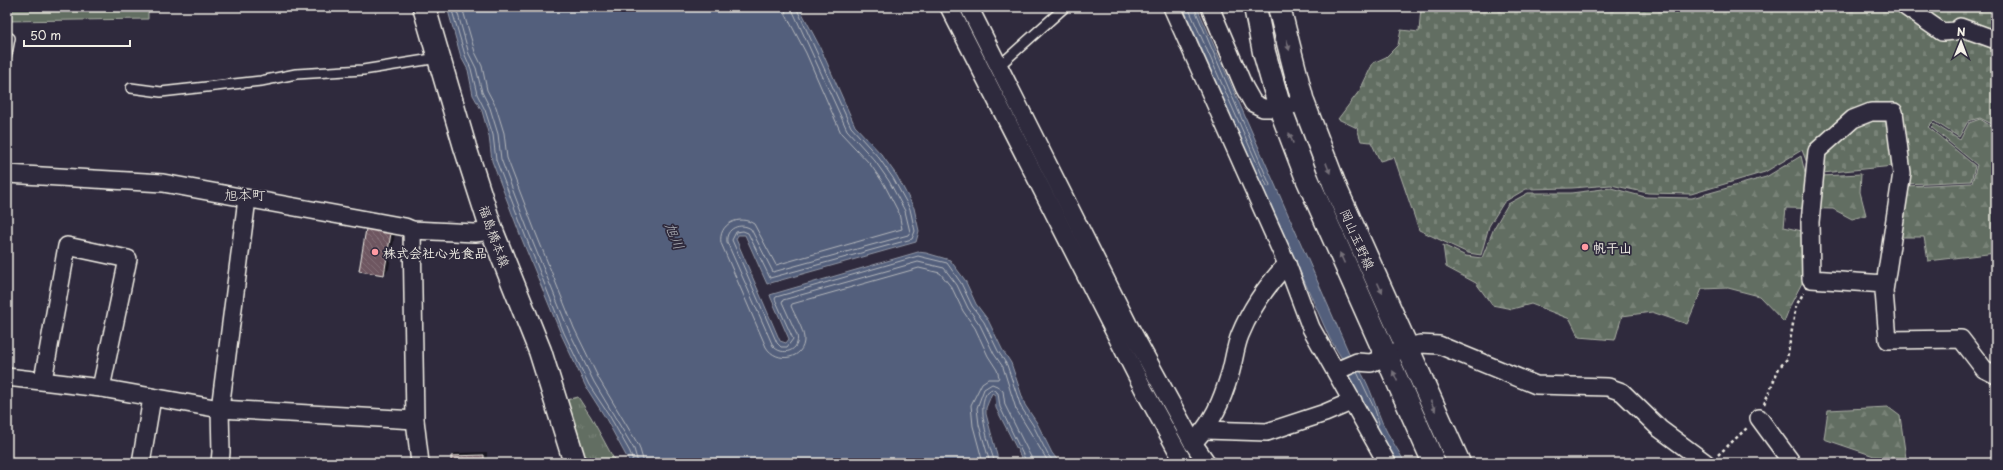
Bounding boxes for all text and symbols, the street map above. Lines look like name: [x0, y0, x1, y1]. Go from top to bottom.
scale bar: [24, 22, 130, 48]
north arrow: [1941, 22, 1981, 62]
text: N: [1957, 23, 1966, 40]
text: 50 m: [30, 26, 61, 44]
one-way arrow: [1285, 39, 1291, 51]
one-way arrow: [1288, 132, 1294, 144]
one-way arrow: [1326, 163, 1332, 175]
district label: 旭本町: [224, 184, 266, 205]
street label: 福島橋本線: [475, 202, 515, 271]
street label: 岡山玉野線: [1336, 205, 1380, 273]
water label: 旭川: [660, 219, 690, 253]
place label: 帆干山: [1593, 238, 1632, 257]
marker: 帆干山: [1580, 242, 1590, 252]
place label: 株式会社心光食品: [383, 243, 487, 262]
marker: 株式会社心光食品: [370, 247, 380, 257]
one-way arrow: [1339, 252, 1345, 263]
one-way arrow: [1377, 282, 1383, 293]
one-way arrow: [1392, 370, 1398, 382]
one-way arrow: [1430, 400, 1436, 412]

